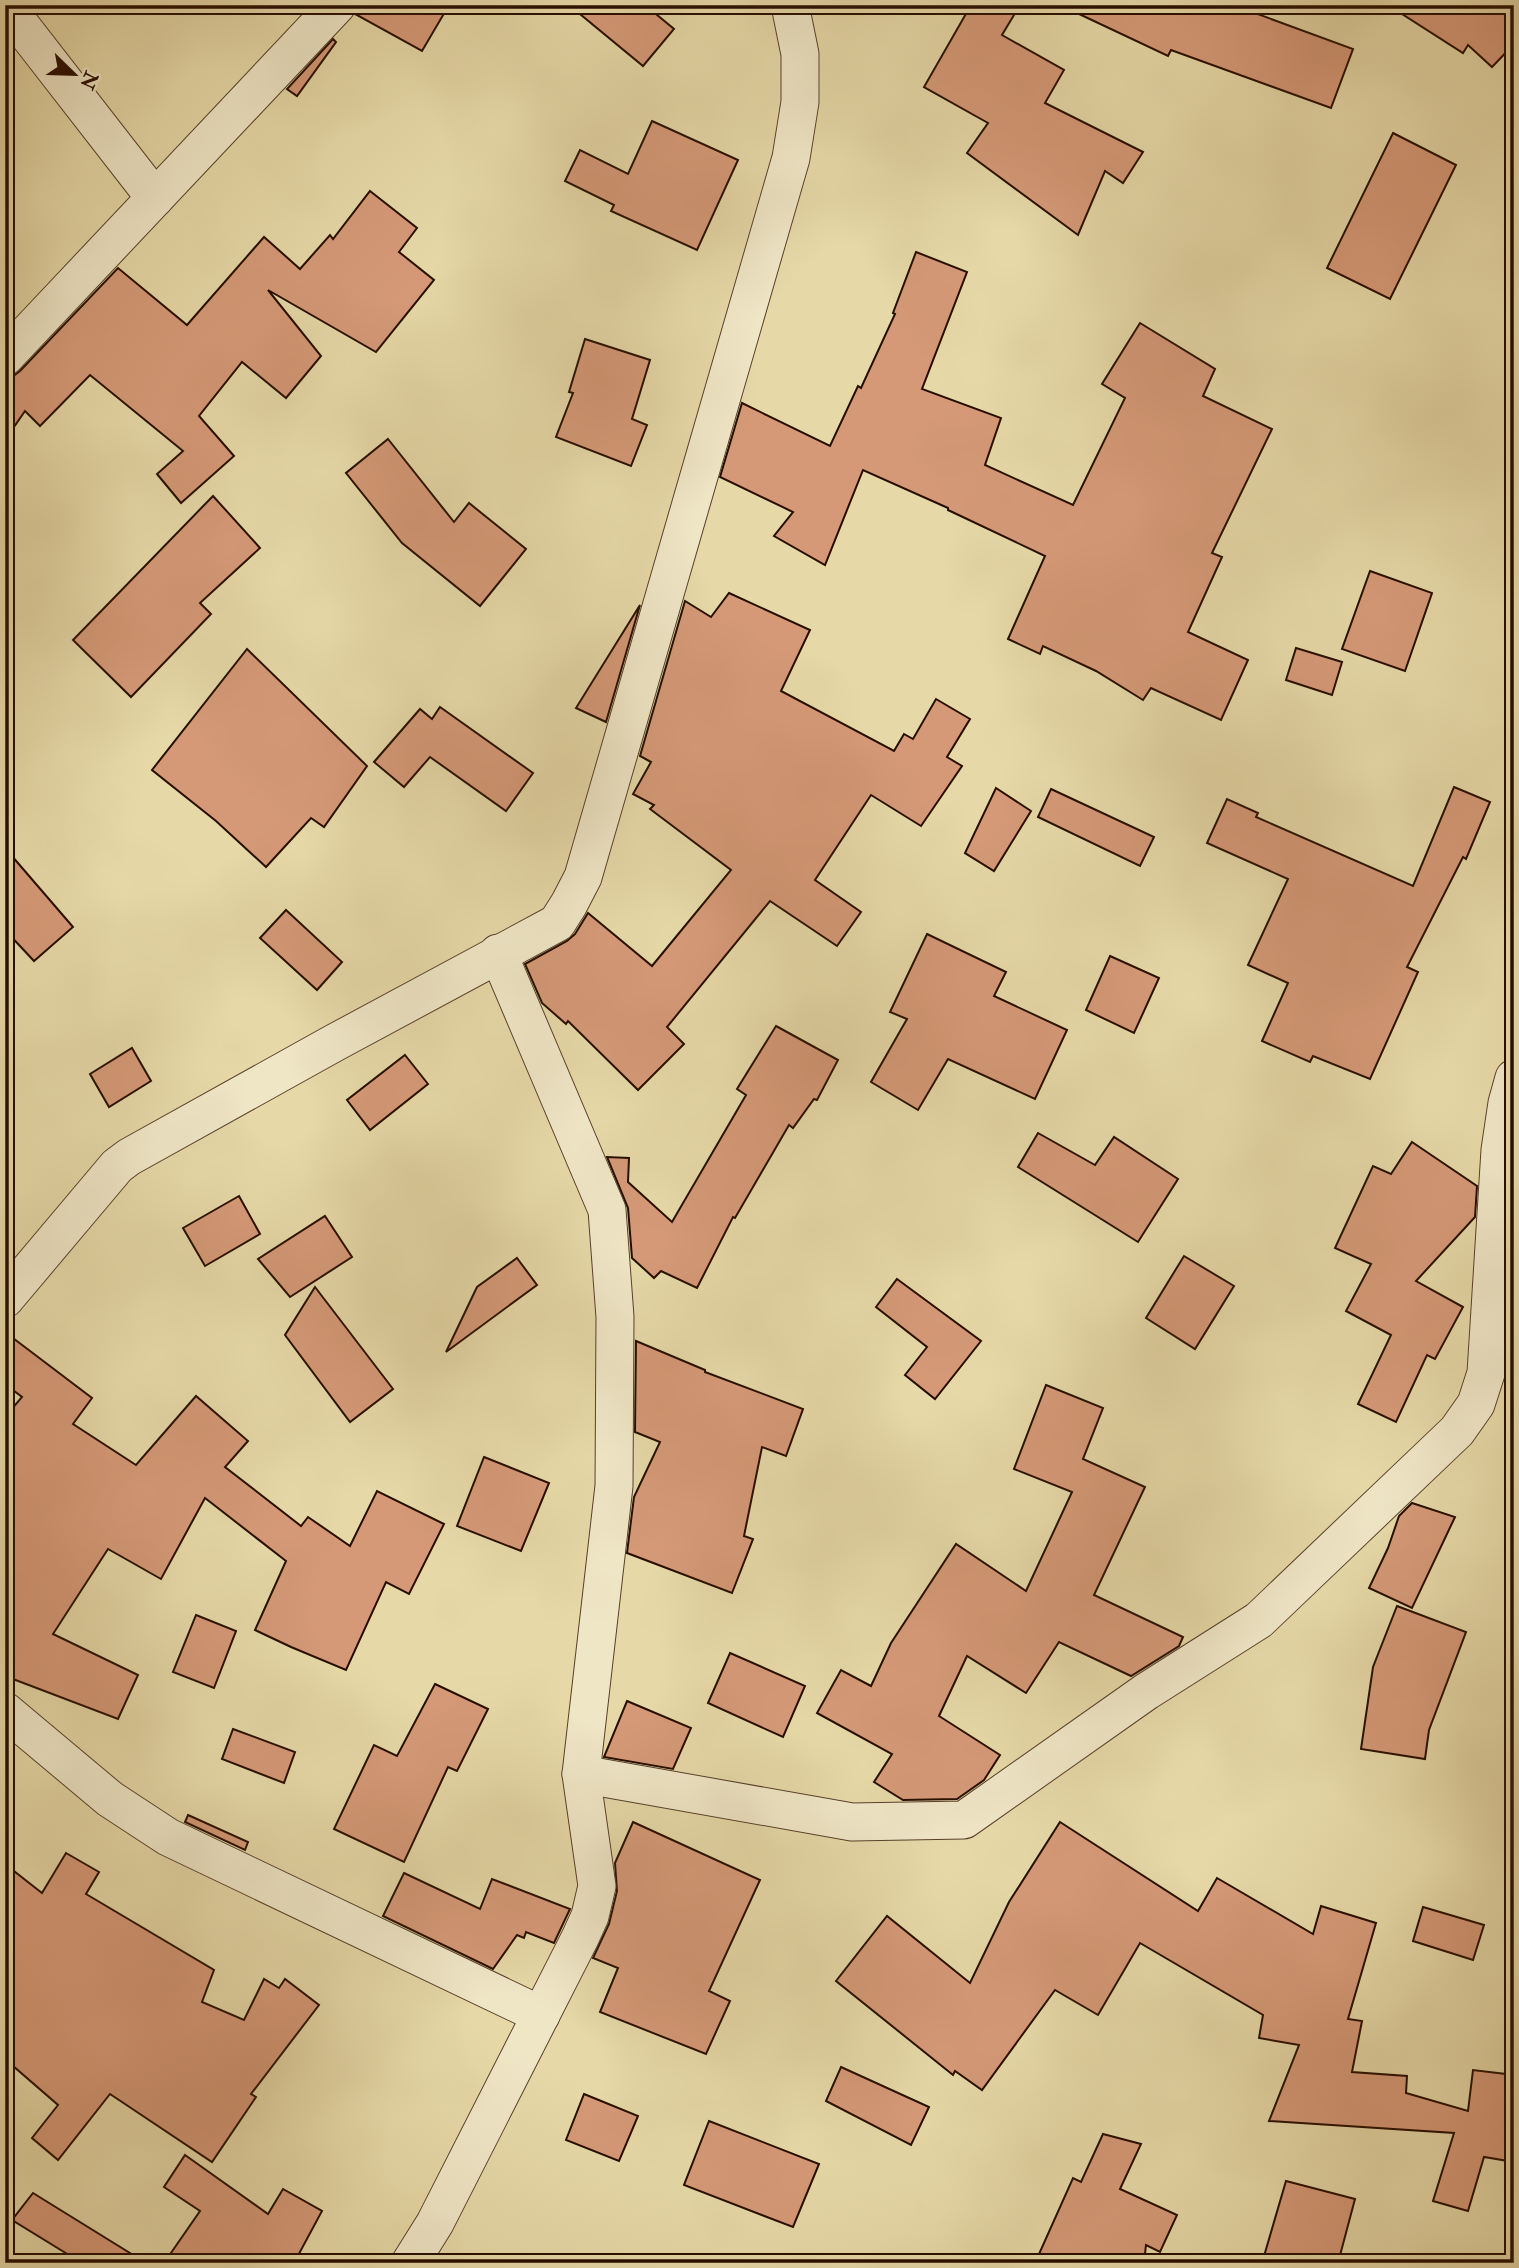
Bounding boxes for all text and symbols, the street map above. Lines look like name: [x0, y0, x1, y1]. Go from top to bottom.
north arrow: [38, 38, 108, 108]
text: N: [74, 67, 103, 94]

